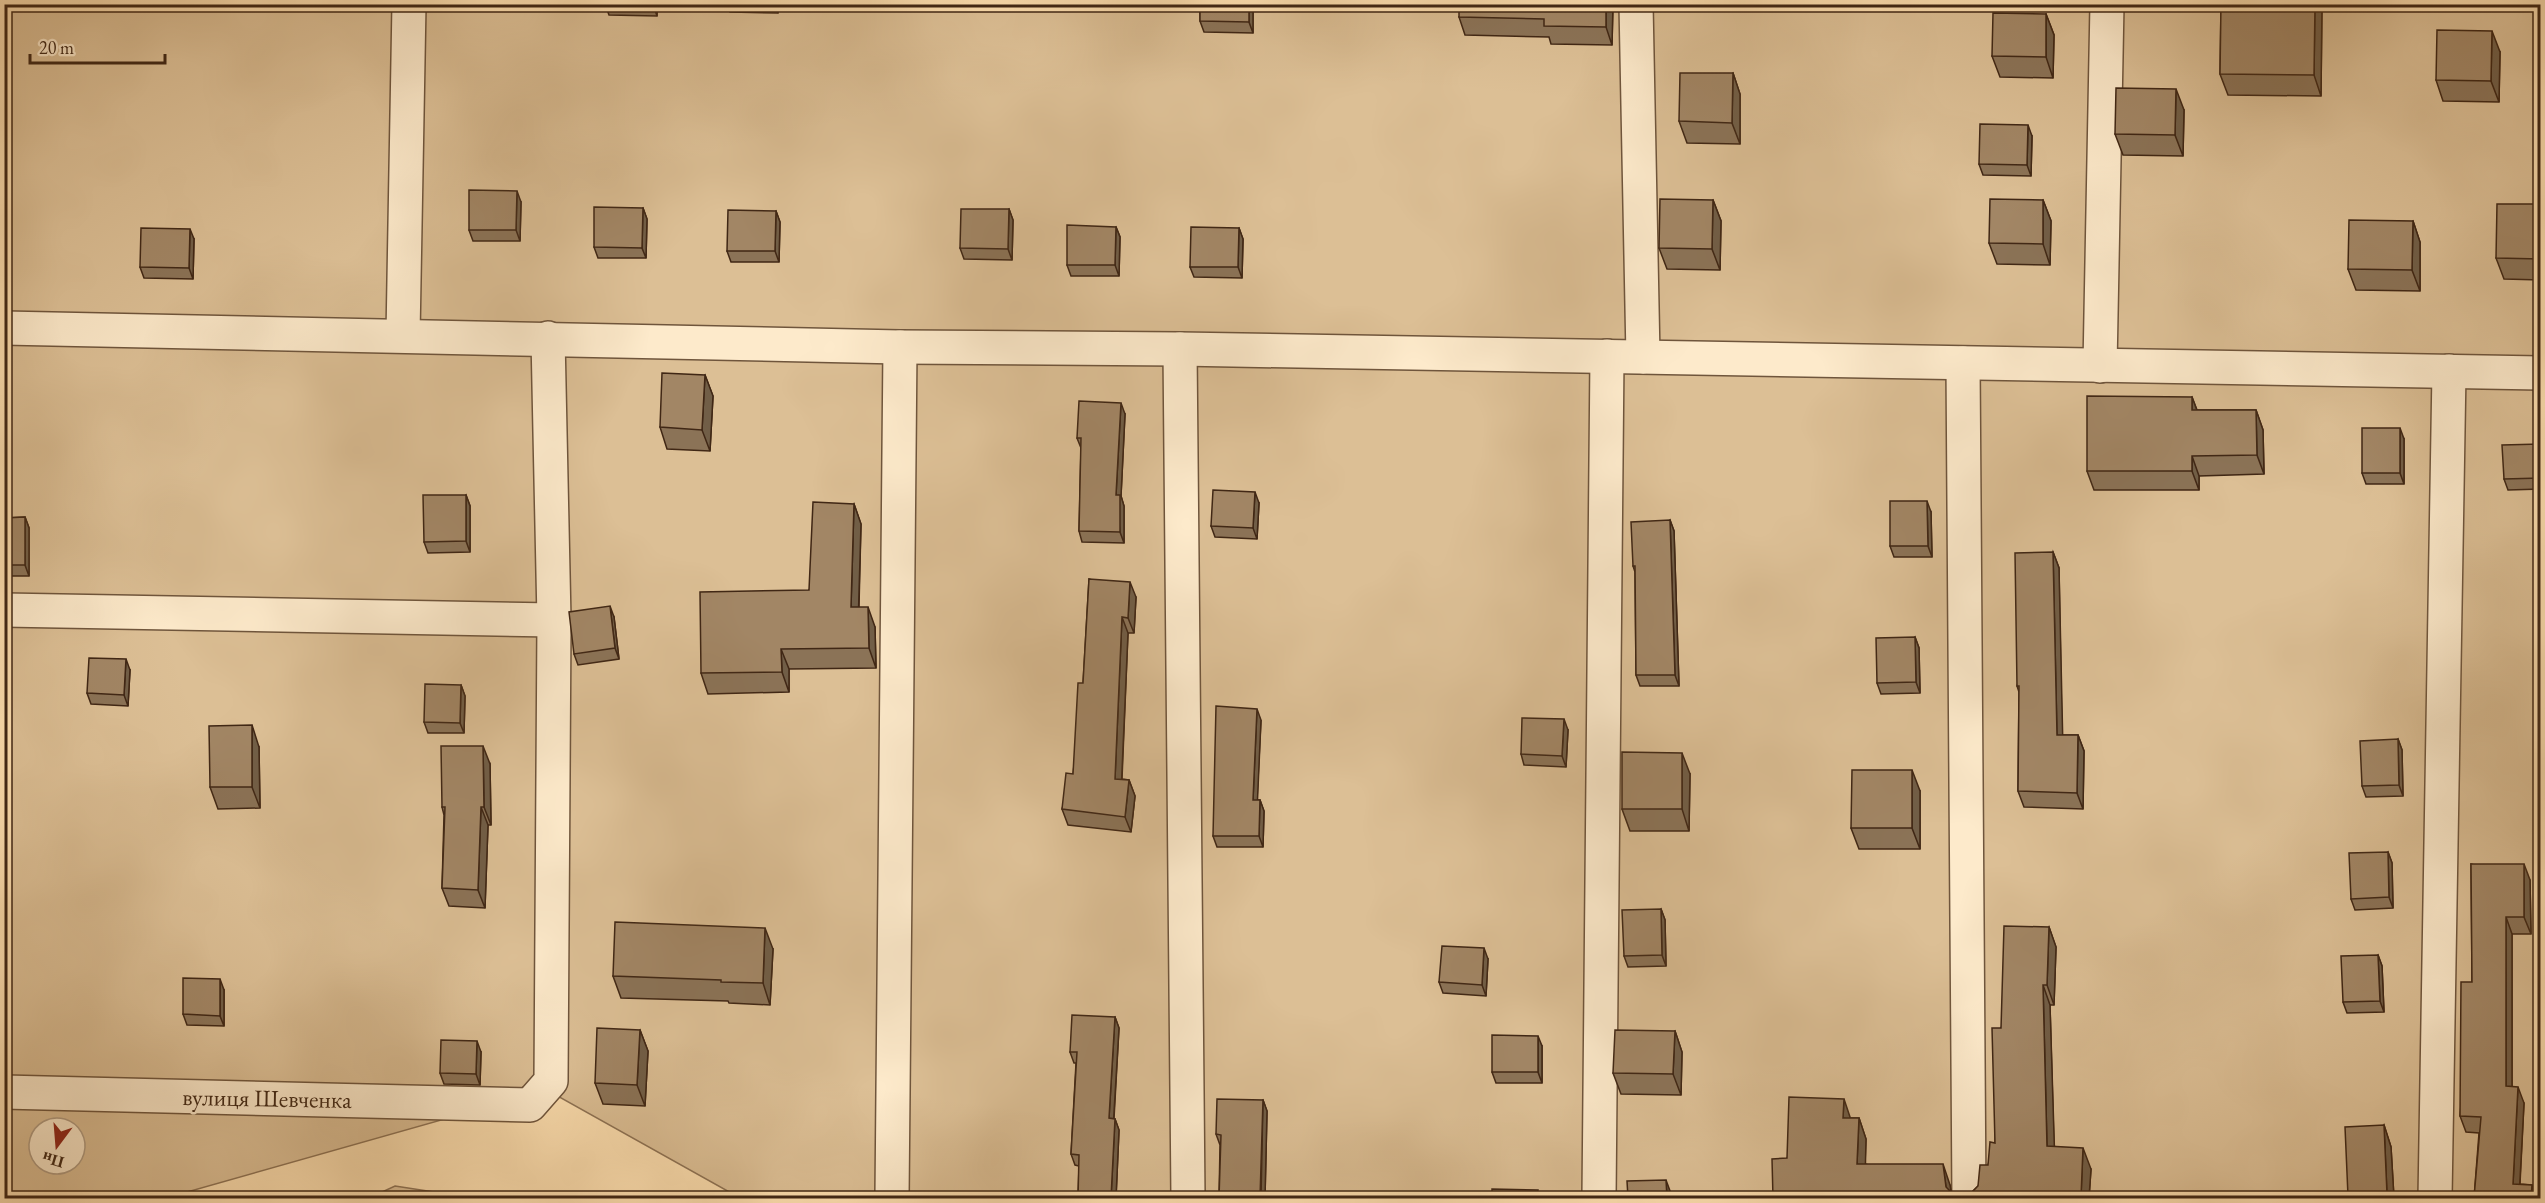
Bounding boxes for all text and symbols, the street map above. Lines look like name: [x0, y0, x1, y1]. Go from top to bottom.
scale bar: [30, 27, 165, 65]
text: 20 m: [39, 36, 74, 59]
street label: вулиця Шевченка: [182, 1081, 352, 1115]
north arrow: [27, 1116, 87, 1176]
text: Пн: [40, 1147, 66, 1173]

